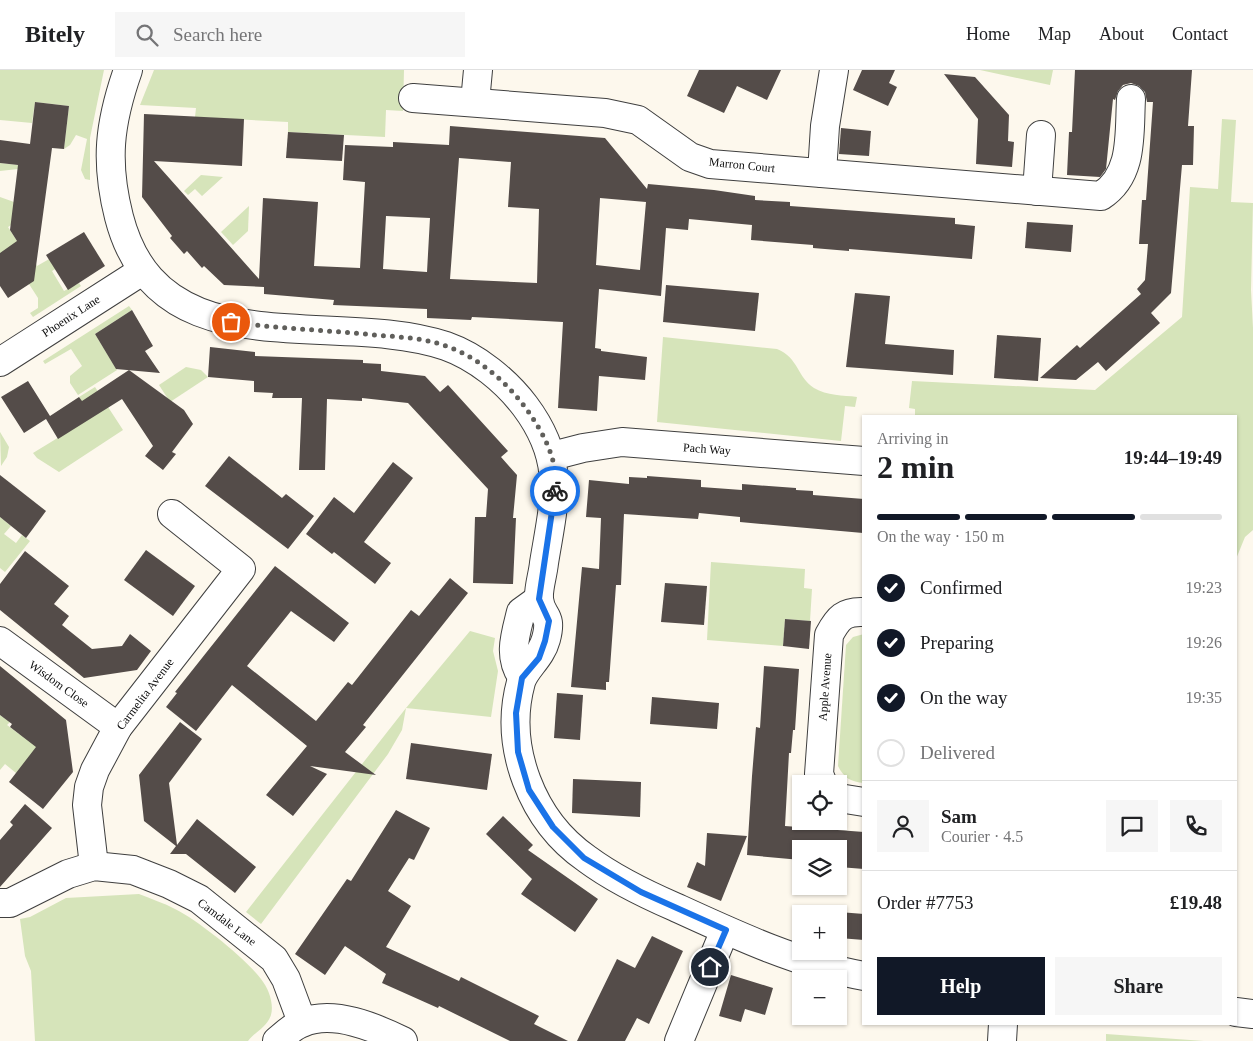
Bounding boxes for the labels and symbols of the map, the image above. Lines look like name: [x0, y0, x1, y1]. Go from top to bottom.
street label: Marron Court: [708, 155, 776, 175]
street label: Phoenix Lane: [39, 292, 103, 340]
pin: [210, 301, 252, 343]
street label: Pach Way: [683, 440, 731, 458]
courier: [530, 466, 580, 516]
street label: Apple Avenue: [816, 653, 834, 721]
street label: Carmelita Avenue: [114, 655, 176, 733]
street label: Wisdom Close: [26, 658, 92, 710]
street label: Camdale Lane: [195, 895, 259, 949]
pin: [689, 946, 731, 988]

